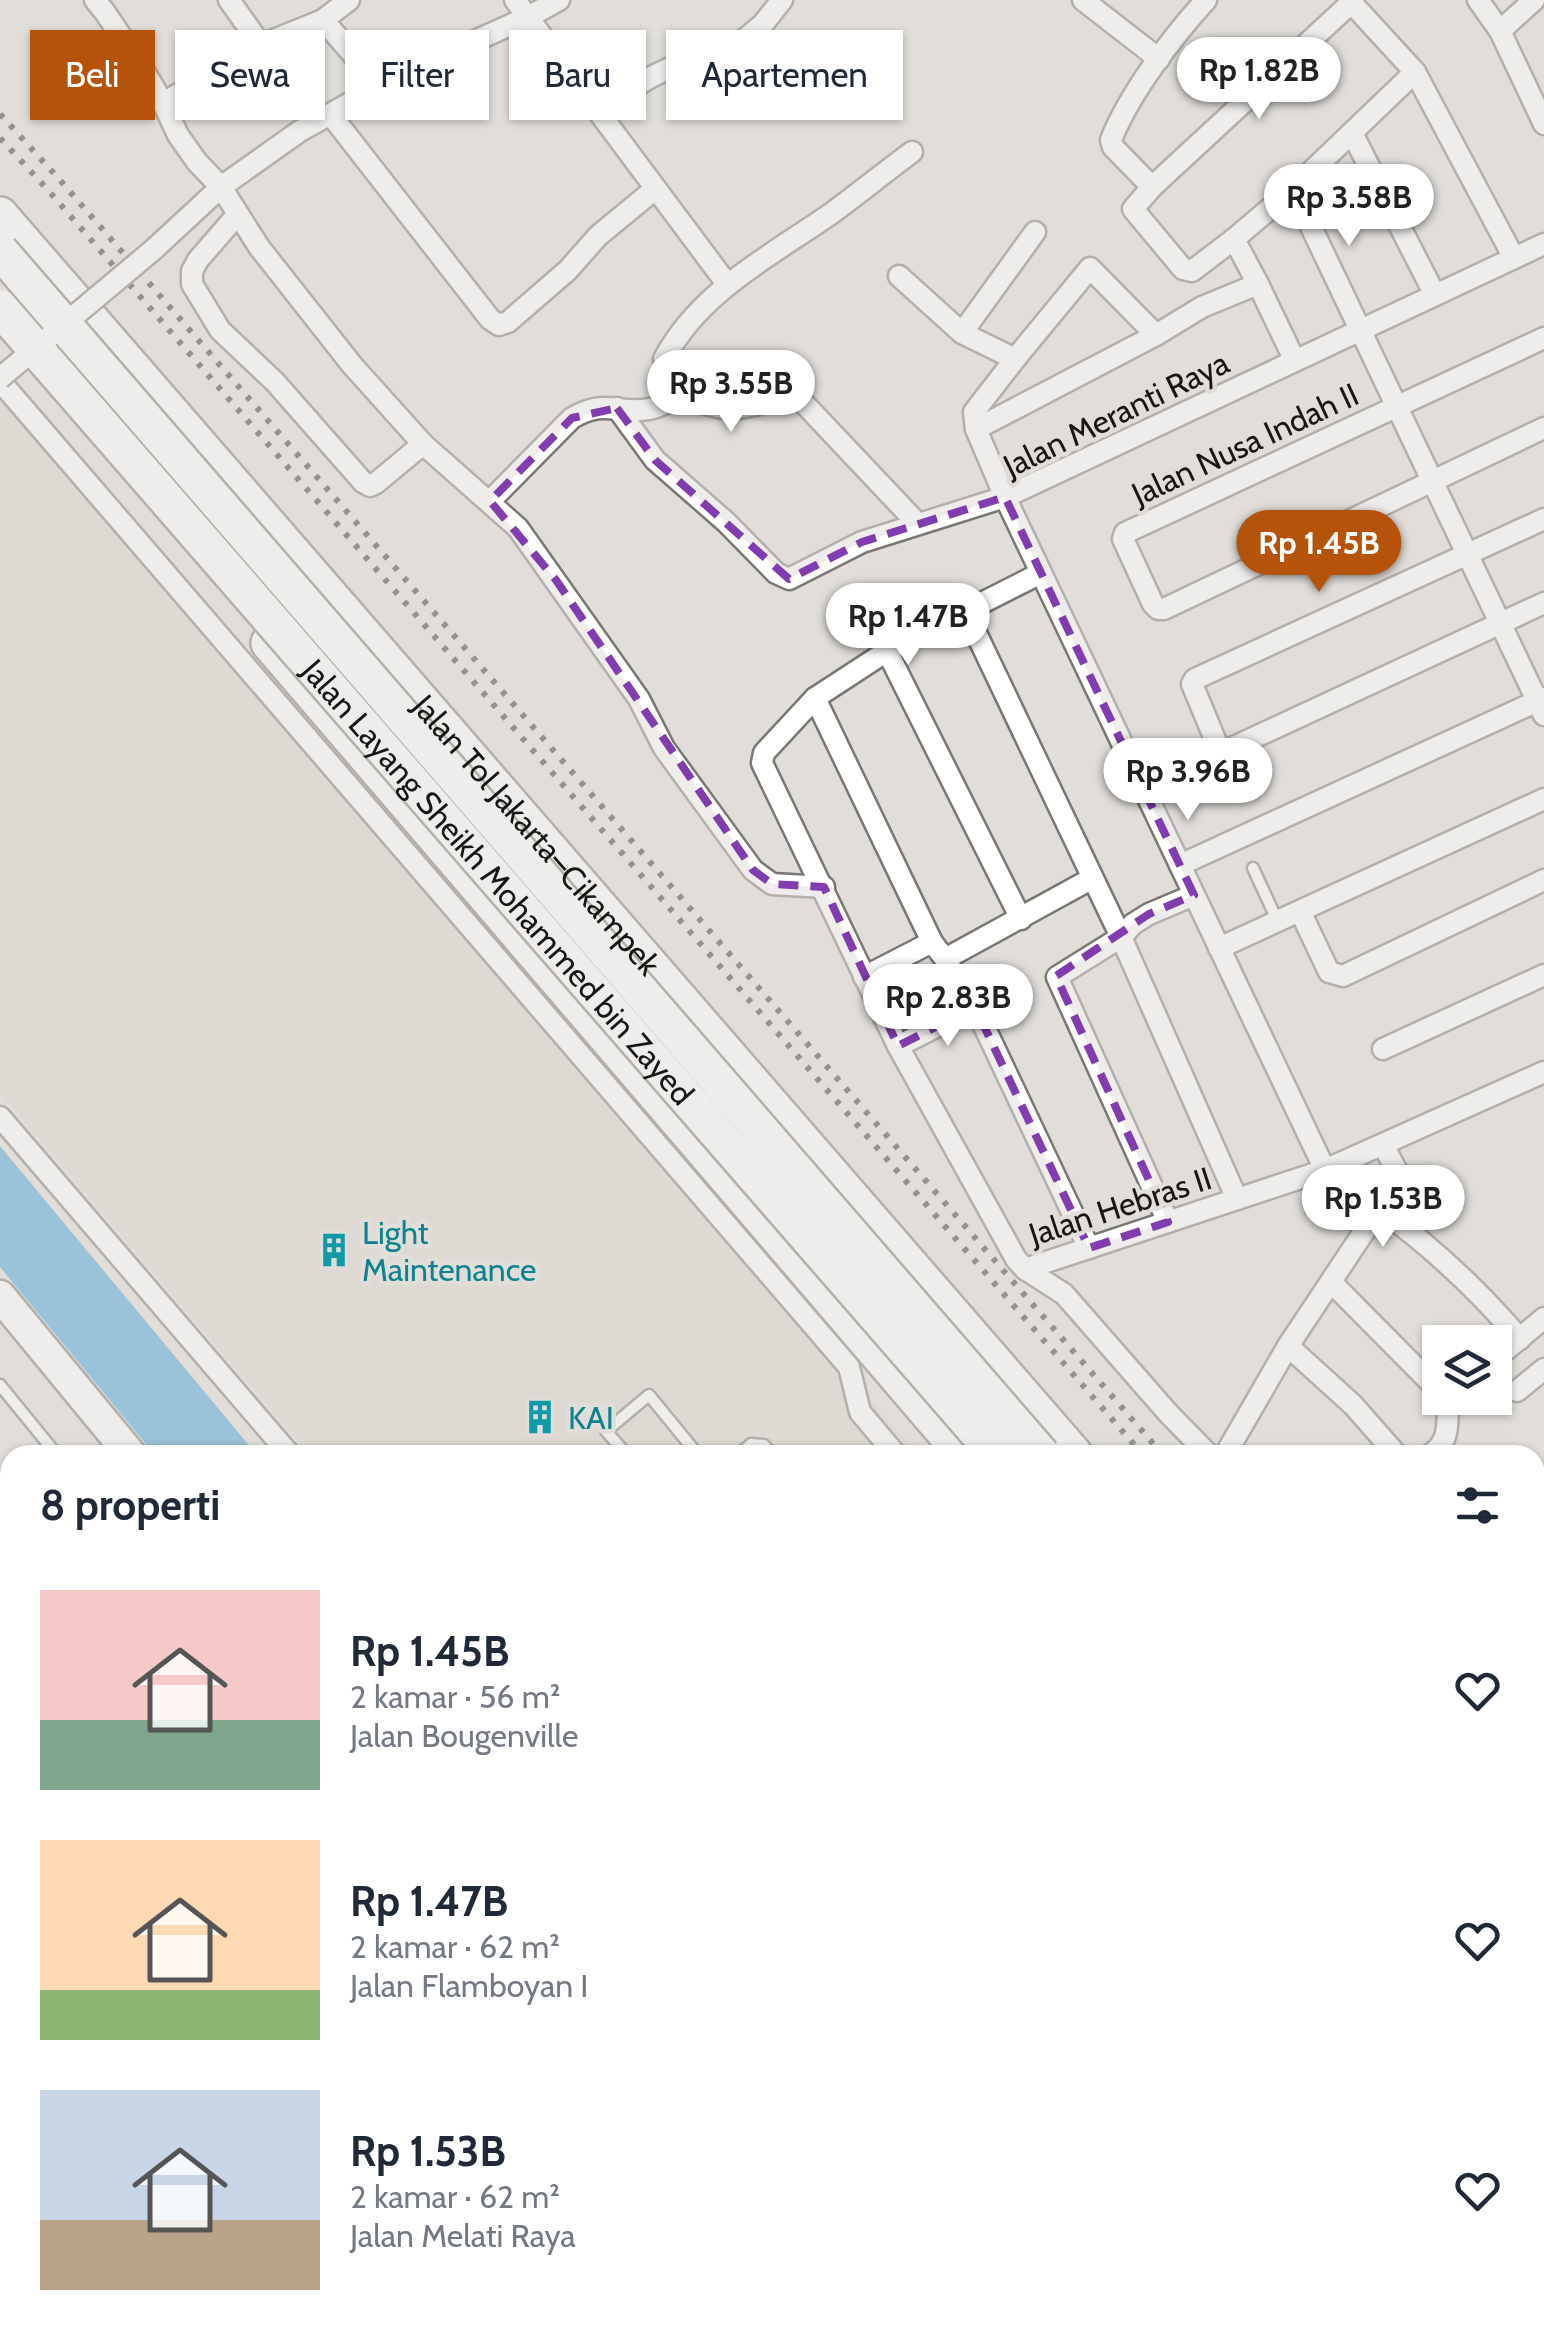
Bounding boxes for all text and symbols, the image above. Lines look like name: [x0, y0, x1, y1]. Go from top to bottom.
chip: Beli: [30, 30, 155, 120]
chip: Sewa: [175, 30, 325, 120]
chip: Filter: [345, 30, 489, 120]
chip: Baru: [509, 30, 646, 120]
chip: Apartemen: [666, 30, 903, 120]
pin: Rp 1.82B: [1156, 37, 1362, 122]
text: Rp 1.82B: [1199, 50, 1319, 89]
pin: Rp 3.58B: [1246, 164, 1452, 249]
text: Rp 3.58B: [1286, 177, 1412, 216]
street label: Jalan Meranti Raya: [996, 342, 1236, 486]
pin: Rp 3.55B: [628, 350, 834, 435]
text: Rp 3.55B: [669, 363, 793, 402]
street label: Jalan Nusa Indah II: [1125, 374, 1365, 514]
pin: Rp 1.45B: [1216, 510, 1422, 595]
text: Rp 1.45B: [1258, 523, 1380, 562]
pin: Rp 1.47B: [805, 583, 1011, 668]
text: Rp 1.47B: [848, 596, 968, 635]
street label: Jalan Layang Sheikh Mohammed bin Zayed: [294, 650, 703, 1112]
street label: Jalan Tol Jakarta–Cikampek: [404, 686, 670, 983]
pin: Rp 3.96B: [1085, 738, 1291, 823]
text: Rp 3.96B: [1125, 751, 1251, 790]
pin: Rp 2.83B: [845, 964, 1051, 1049]
text: Rp 2.83B: [885, 977, 1011, 1016]
street label: Jalan Hebras II: [1023, 1158, 1216, 1254]
pin: Rp 1.53B: [1280, 1165, 1486, 1250]
text: Rp 1.53B: [1324, 1178, 1442, 1217]
place label: Light Maintenance: [362, 1213, 536, 1289]
building icon: Light Maintenance: [315, 1231, 353, 1269]
map controls: [1422, 1325, 1512, 1415]
button: layers: [1422, 1325, 1512, 1415]
building icon: KAI: [521, 1398, 559, 1436]
place label: KAI: [568, 1398, 614, 1437]
icon: filters: [1450, 1478, 1505, 1533]
text: 8 properti: [40, 1479, 220, 1531]
text: Rp 1.45B: [350, 1625, 509, 1677]
icon: home: [120, 1630, 240, 1750]
icon: heart: [1450, 1663, 1505, 1718]
text: 2 kamar · 56 m²: [350, 1677, 560, 1716]
text: Jalan Bougenville: [350, 1716, 578, 1755]
text: Rp 1.47B: [350, 1875, 508, 1927]
icon: home: [120, 1880, 240, 2000]
icon: heart: [1450, 1913, 1505, 1968]
text: 2 kamar · 62 m²: [350, 1927, 560, 1966]
text: Jalan Flamboyan I: [350, 1966, 589, 2005]
text: Rp 1.53B: [350, 2125, 506, 2177]
icon: home: [120, 2130, 240, 2250]
icon: heart: [1450, 2163, 1505, 2218]
text: 2 kamar · 62 m²: [350, 2177, 560, 2216]
text: Jalan Melati Raya: [350, 2216, 576, 2255]

